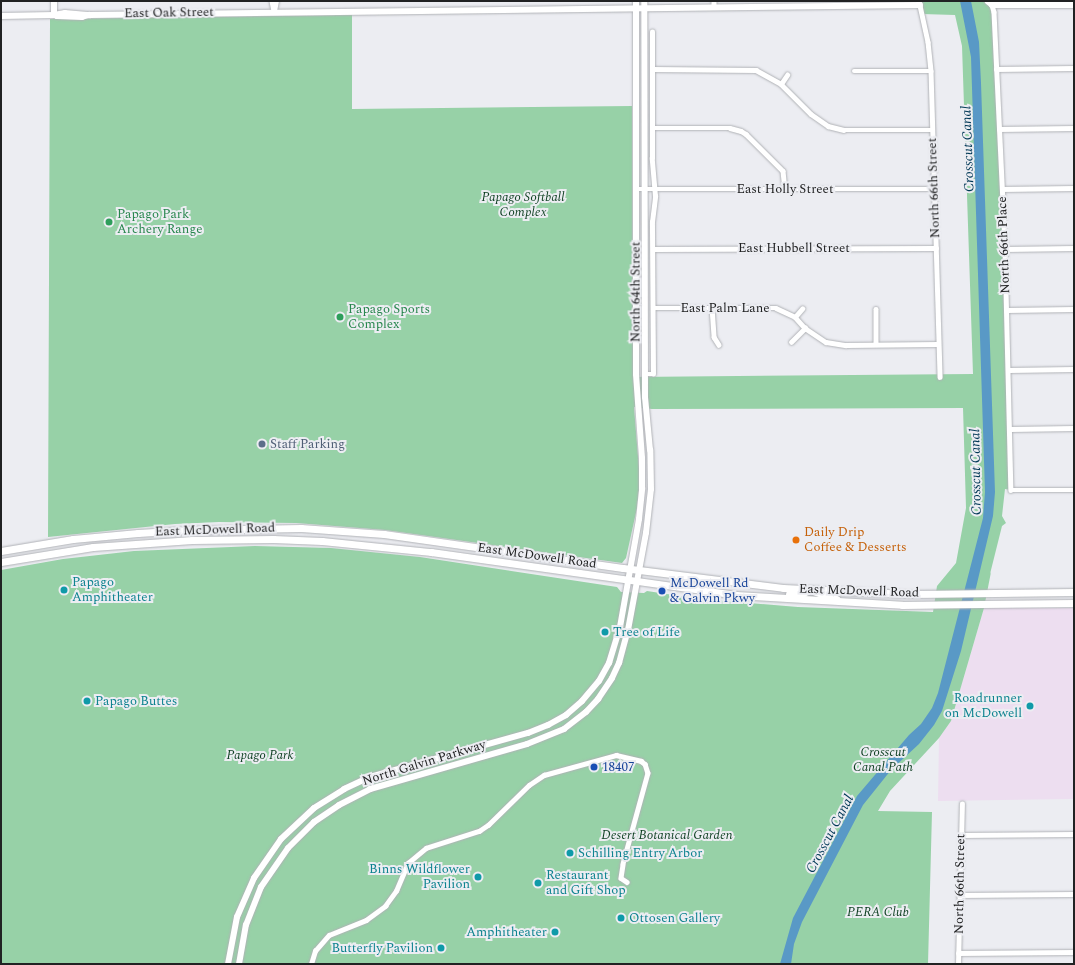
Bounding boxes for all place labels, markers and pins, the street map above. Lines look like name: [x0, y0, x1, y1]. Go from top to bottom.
place label: Papago Park Archery Range: [117, 207, 202, 238]
marker: Papago Park Archery Range: [104, 217, 114, 227]
place label: Papago Sports Complex: [348, 302, 430, 333]
marker: Papago Sports Complex: [335, 312, 345, 322]
place label: Staff Parking: [270, 436, 345, 452]
marker: Staff Parking: [257, 439, 267, 449]
place label: Daily Drip Coffee & Desserts: [804, 525, 907, 556]
marker: Daily Drip Coffee & Desserts: [791, 535, 801, 545]
place label: Papago Amphitheater: [72, 575, 153, 606]
place label: McDowell Rd & Galvin Pkwy: [670, 576, 755, 607]
marker: Papago Amphitheater: [59, 585, 69, 595]
marker: McDowell Rd & Galvin Pkwy: [657, 586, 667, 596]
place label: Tree of Life: [613, 624, 680, 640]
marker: Tree of Life: [600, 627, 610, 637]
place label: Roadrunner on McDowell: [945, 691, 1022, 722]
place label: Papago Buttes: [95, 693, 177, 709]
marker: Papago Buttes: [82, 696, 92, 706]
marker: Roadrunner on McDowell: [1025, 701, 1035, 711]
place label: 18407: [602, 759, 634, 775]
marker: 18407: [589, 762, 599, 772]
place label: Schilling Entry Arbor: [578, 845, 702, 861]
marker: Schilling Entry Arbor: [565, 848, 575, 858]
place label: Binns Wildflower Pavilion: [369, 862, 470, 893]
place label: Restaurant and Gift Shop: [546, 868, 626, 899]
marker: Binns Wildflower Pavilion: [473, 872, 483, 882]
marker: Restaurant and Gift Shop: [533, 878, 543, 888]
place label: Ottosen Gallery: [629, 910, 720, 926]
marker: Ottosen Gallery: [616, 913, 626, 923]
place label: Amphitheater: [466, 924, 547, 940]
marker: Amphitheater: [550, 927, 560, 937]
place label: Butterfly Pavilion: [331, 940, 433, 956]
marker: Butterfly Pavilion: [436, 943, 446, 953]

